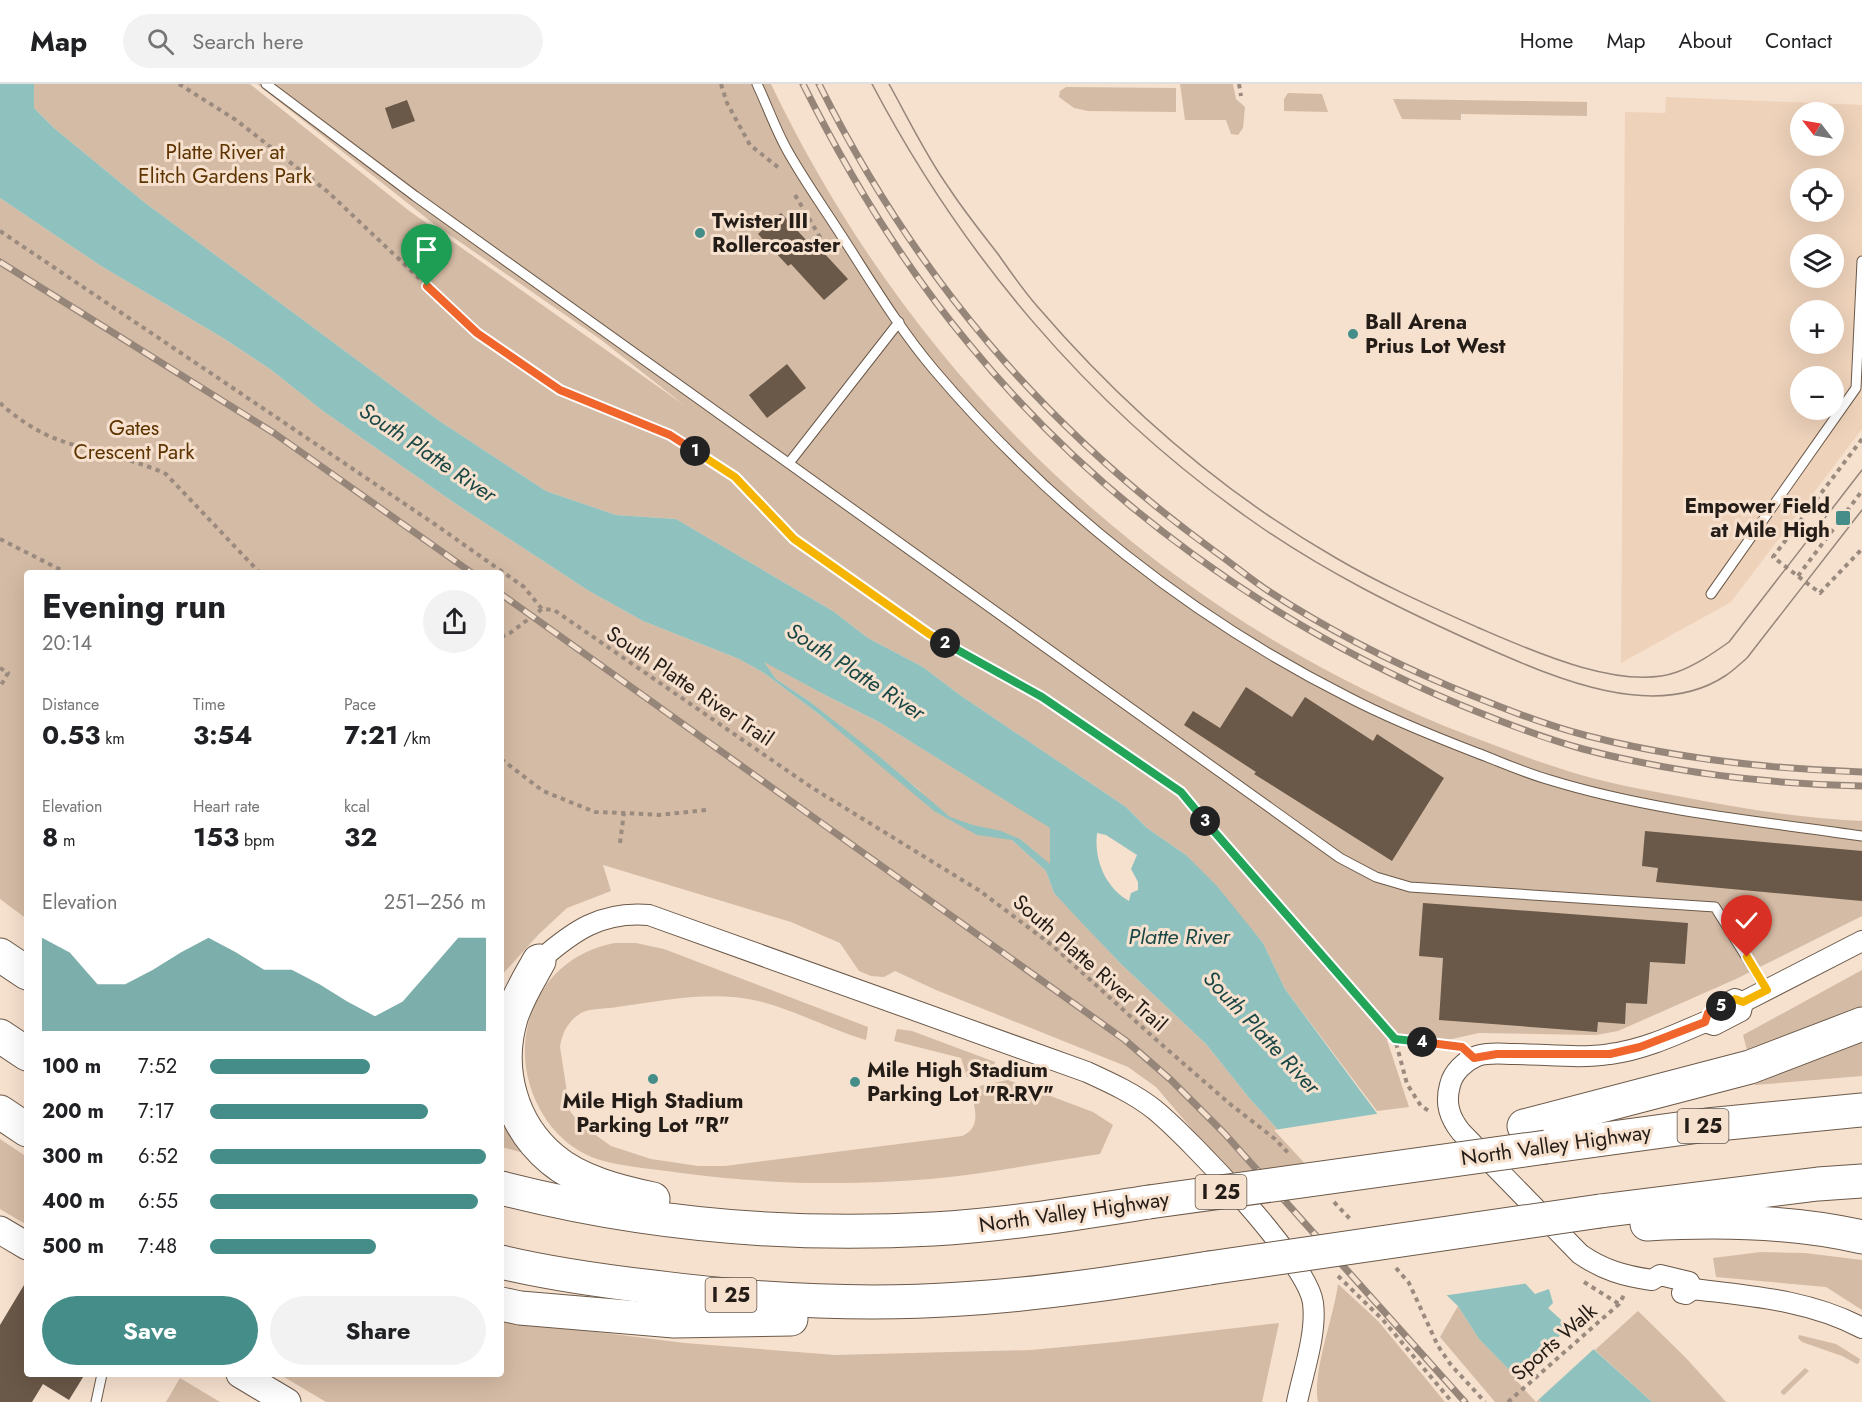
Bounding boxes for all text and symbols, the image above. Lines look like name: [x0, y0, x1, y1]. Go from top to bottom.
search box: [123, 14, 543, 68]
text: Map: [30, 21, 87, 62]
icon: search: [144, 25, 177, 58]
text: Search here: [192, 25, 304, 57]
text: Home: [1520, 26, 1573, 56]
text: Map: [1606, 26, 1646, 56]
text: About: [1679, 26, 1732, 56]
text: Contact: [1765, 26, 1832, 56]
north arrow: [1790, 102, 1844, 156]
map controls: [1790, 102, 1844, 420]
park label: Platte River at Elitch Gardens Park: [138, 137, 313, 191]
button: locate: [1790, 168, 1844, 222]
place label: Twister III Rollercoaster: [712, 206, 841, 260]
pin: [401, 224, 452, 286]
marker: Twister III Rollercoaster: [693, 226, 707, 240]
icon: arrive: [410, 233, 443, 266]
button: layers: [1790, 234, 1844, 288]
button: +: [1790, 300, 1844, 354]
place label: Ball Arena Prius Lot West: [1365, 307, 1506, 361]
marker: Ball Arena Prius Lot West: [1346, 327, 1360, 341]
button: −: [1790, 366, 1844, 420]
water label: South Platte River: [353, 394, 504, 511]
park label: Gates Crescent Park: [73, 413, 195, 467]
pin: 1: [680, 436, 710, 466]
text: 1: [691, 439, 699, 462]
place label: Empower Field at Mile High: [1684, 491, 1830, 545]
marker: Empower Field at Mile High: [1834, 509, 1852, 527]
text: Evening run: [42, 583, 226, 630]
button: share: [423, 590, 486, 653]
water label: South Platte River: [781, 614, 933, 729]
street label: South Platte River Trail: [600, 619, 780, 753]
pin: 2: [930, 628, 960, 658]
text: 20:14: [42, 629, 92, 658]
text: 2: [940, 631, 950, 654]
text: Distance: [42, 693, 99, 716]
text: Time: [193, 693, 225, 716]
text: Pace: [344, 693, 376, 716]
text: 0.53: [42, 716, 101, 754]
text: 3:54: [193, 716, 252, 754]
text: 7:21: [344, 716, 398, 754]
text: km: [101, 727, 125, 750]
text: /km: [398, 727, 431, 750]
text: Elevation: [42, 795, 102, 818]
text: Heart rate: [193, 795, 260, 818]
text: kcal: [344, 795, 370, 818]
pin: 3: [1190, 806, 1220, 836]
text: 3: [1200, 809, 1210, 832]
text: 8: [42, 818, 58, 856]
text: 153: [193, 818, 239, 856]
text: 32: [344, 818, 377, 856]
text: m: [58, 829, 76, 852]
text: bpm: [239, 829, 275, 852]
street label: South Platte River Trail: [1006, 887, 1174, 1039]
text: Elevation: [42, 888, 117, 917]
text: 251–256 m: [384, 888, 486, 917]
pin: [1721, 895, 1772, 957]
icon: check: [1730, 904, 1763, 937]
water label: Platte River: [1128, 920, 1231, 952]
water label: South Platte River: [1196, 963, 1329, 1102]
pin: 5: [1706, 991, 1736, 1021]
text: 5: [1716, 994, 1726, 1017]
pin: 4: [1407, 1027, 1437, 1057]
text: 4: [1416, 1030, 1428, 1053]
text: 100 m: [42, 1052, 101, 1081]
text: 7:52: [138, 1052, 177, 1081]
place label: Mile High Stadium Parking Lot "R-RV": [867, 1055, 1054, 1109]
marker: Mile High Stadium Parking Lot "R": [646, 1072, 660, 1086]
marker: Mile High Stadium Parking Lot "R-RV": [848, 1075, 862, 1089]
place label: Mile High Stadium Parking Lot "R": [562, 1086, 744, 1140]
text: 200 m: [42, 1097, 104, 1126]
text: 7:17: [138, 1097, 174, 1126]
road number: I 25: [1678, 1109, 1728, 1143]
street label: North Valley Highway: [1459, 1117, 1654, 1173]
text: 300 m: [42, 1142, 103, 1171]
text: 6:52: [138, 1142, 178, 1171]
road number: I 25: [1196, 1175, 1246, 1209]
street label: North Valley Highway: [977, 1184, 1172, 1240]
text: 400 m: [42, 1187, 105, 1216]
text: 6:55: [138, 1187, 178, 1216]
text: 500 m: [42, 1232, 104, 1261]
text: 7:48: [138, 1232, 177, 1261]
road number: I 25: [706, 1278, 756, 1312]
button: Save: [42, 1296, 258, 1365]
button: Share: [270, 1296, 486, 1365]
street label: Sports Walk: [1505, 1296, 1604, 1388]

